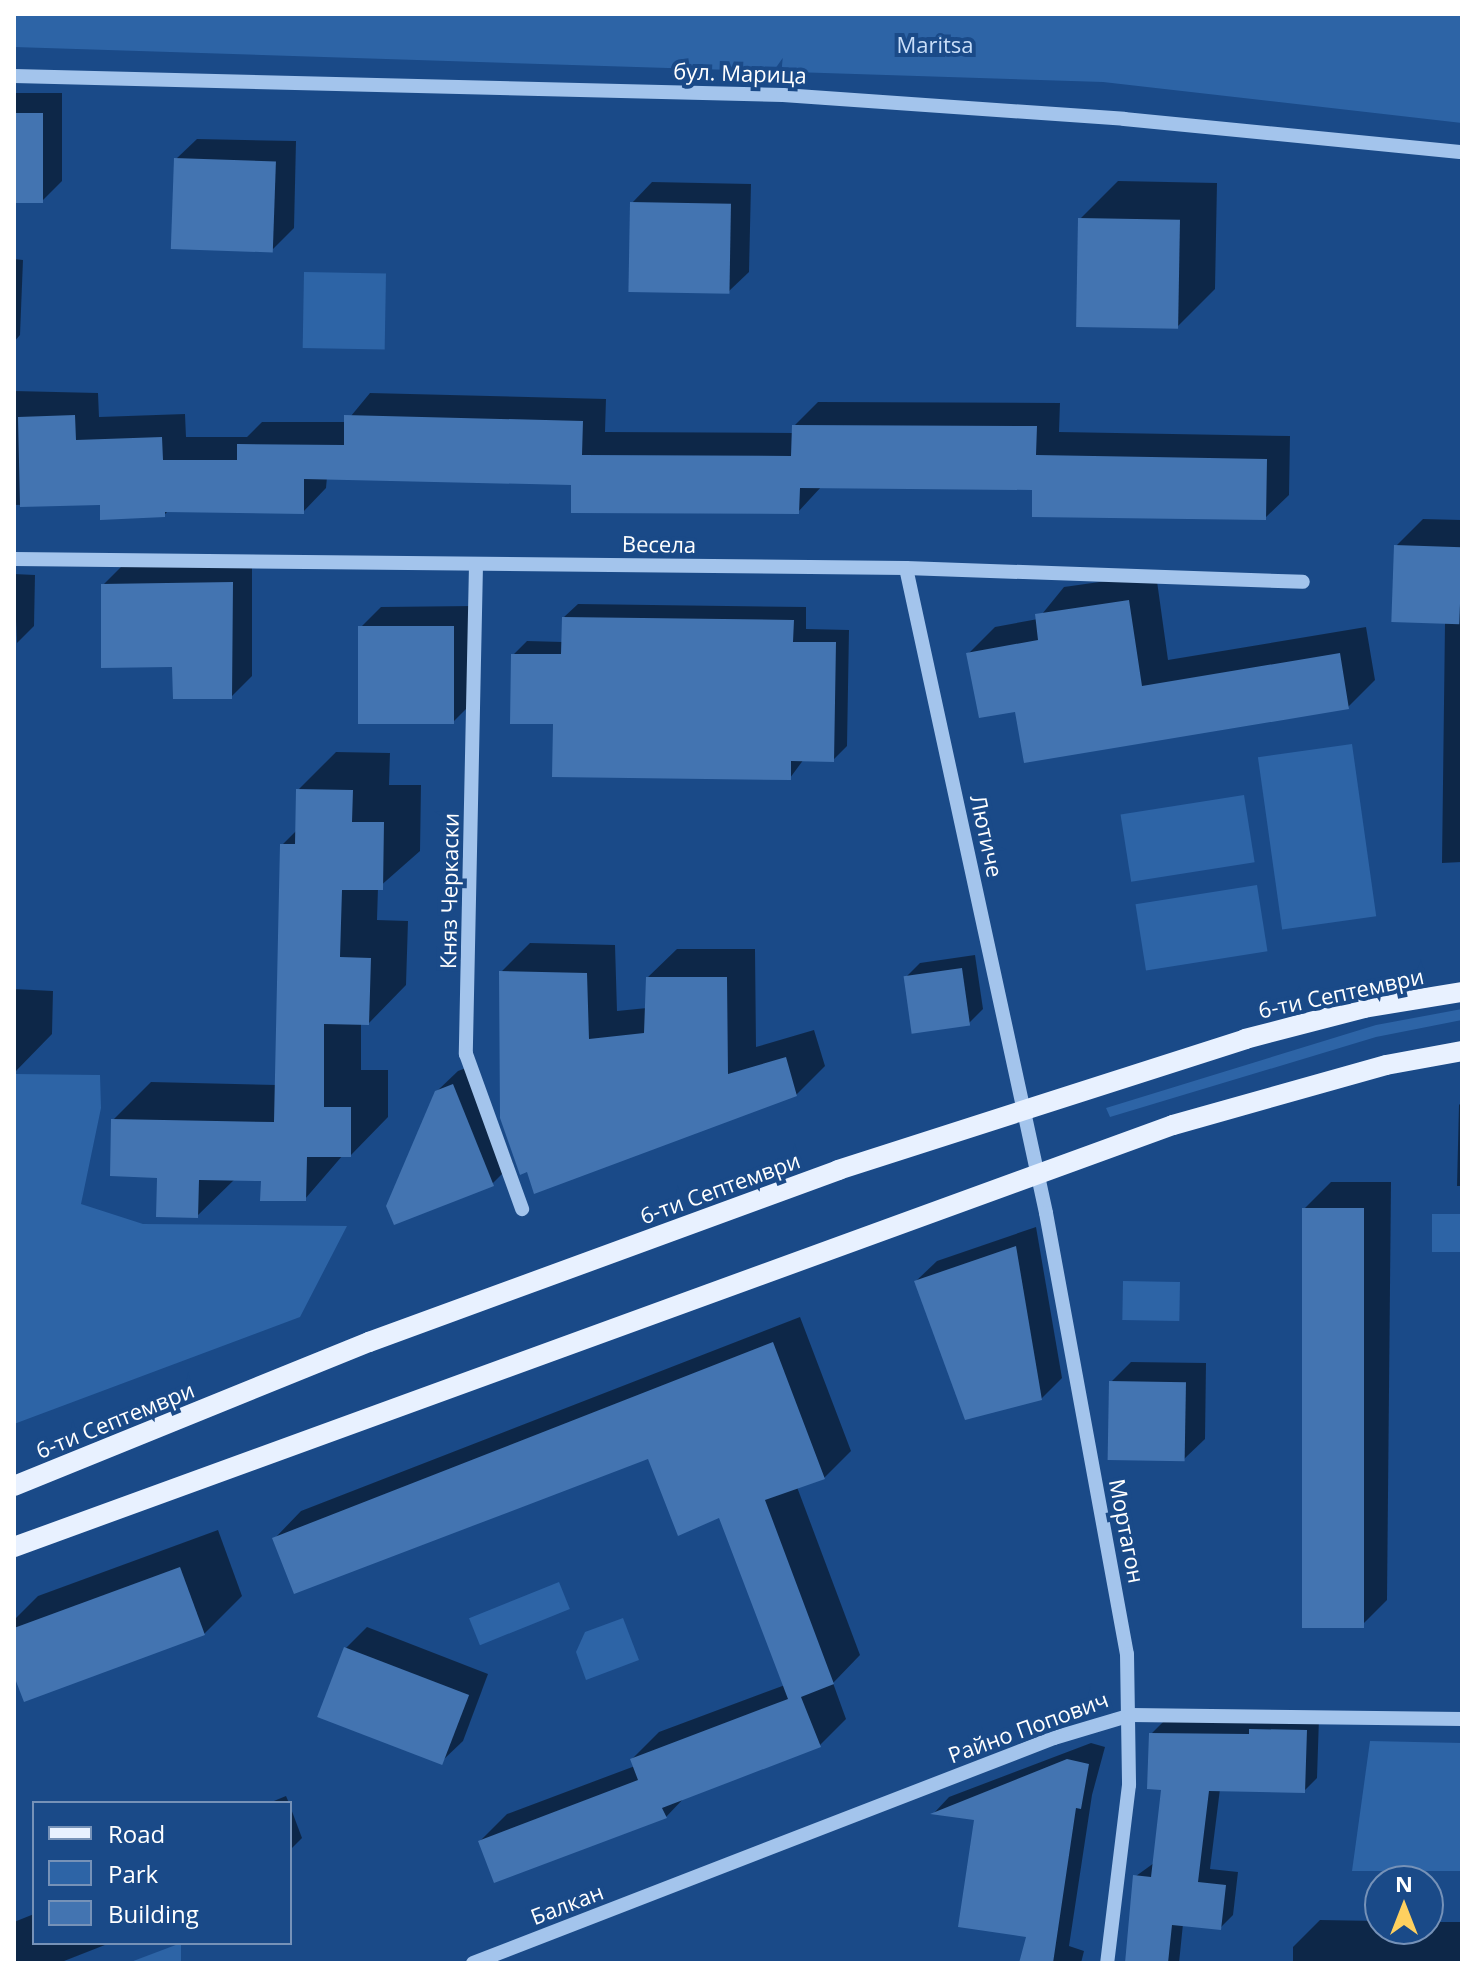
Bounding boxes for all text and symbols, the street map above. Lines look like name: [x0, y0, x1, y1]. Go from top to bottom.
park label: Maritsa: [896, 32, 974, 58]
street label: бул. Марица: [673, 57, 807, 89]
street label: Весела: [622, 530, 696, 558]
street label: Лютиче: [965, 792, 1009, 880]
street label: Княз Черкаски: [434, 813, 464, 969]
street label: 6-ти Септември: [1256, 963, 1426, 1023]
street label: 6-ти Септември: [636, 1147, 804, 1229]
street label: 6-ти Септември: [32, 1376, 198, 1464]
street label: Мортагон: [1104, 1477, 1150, 1585]
street label: Райно Попович: [944, 1686, 1112, 1768]
legend: [32, 1801, 292, 1945]
text: Road: [108, 1817, 165, 1850]
text: Park: [108, 1857, 158, 1890]
north arrow: [1364, 1865, 1444, 1945]
text: N: [1395, 1868, 1413, 1898]
street label: Балкан: [527, 1878, 607, 1930]
text: Building: [108, 1897, 199, 1930]

